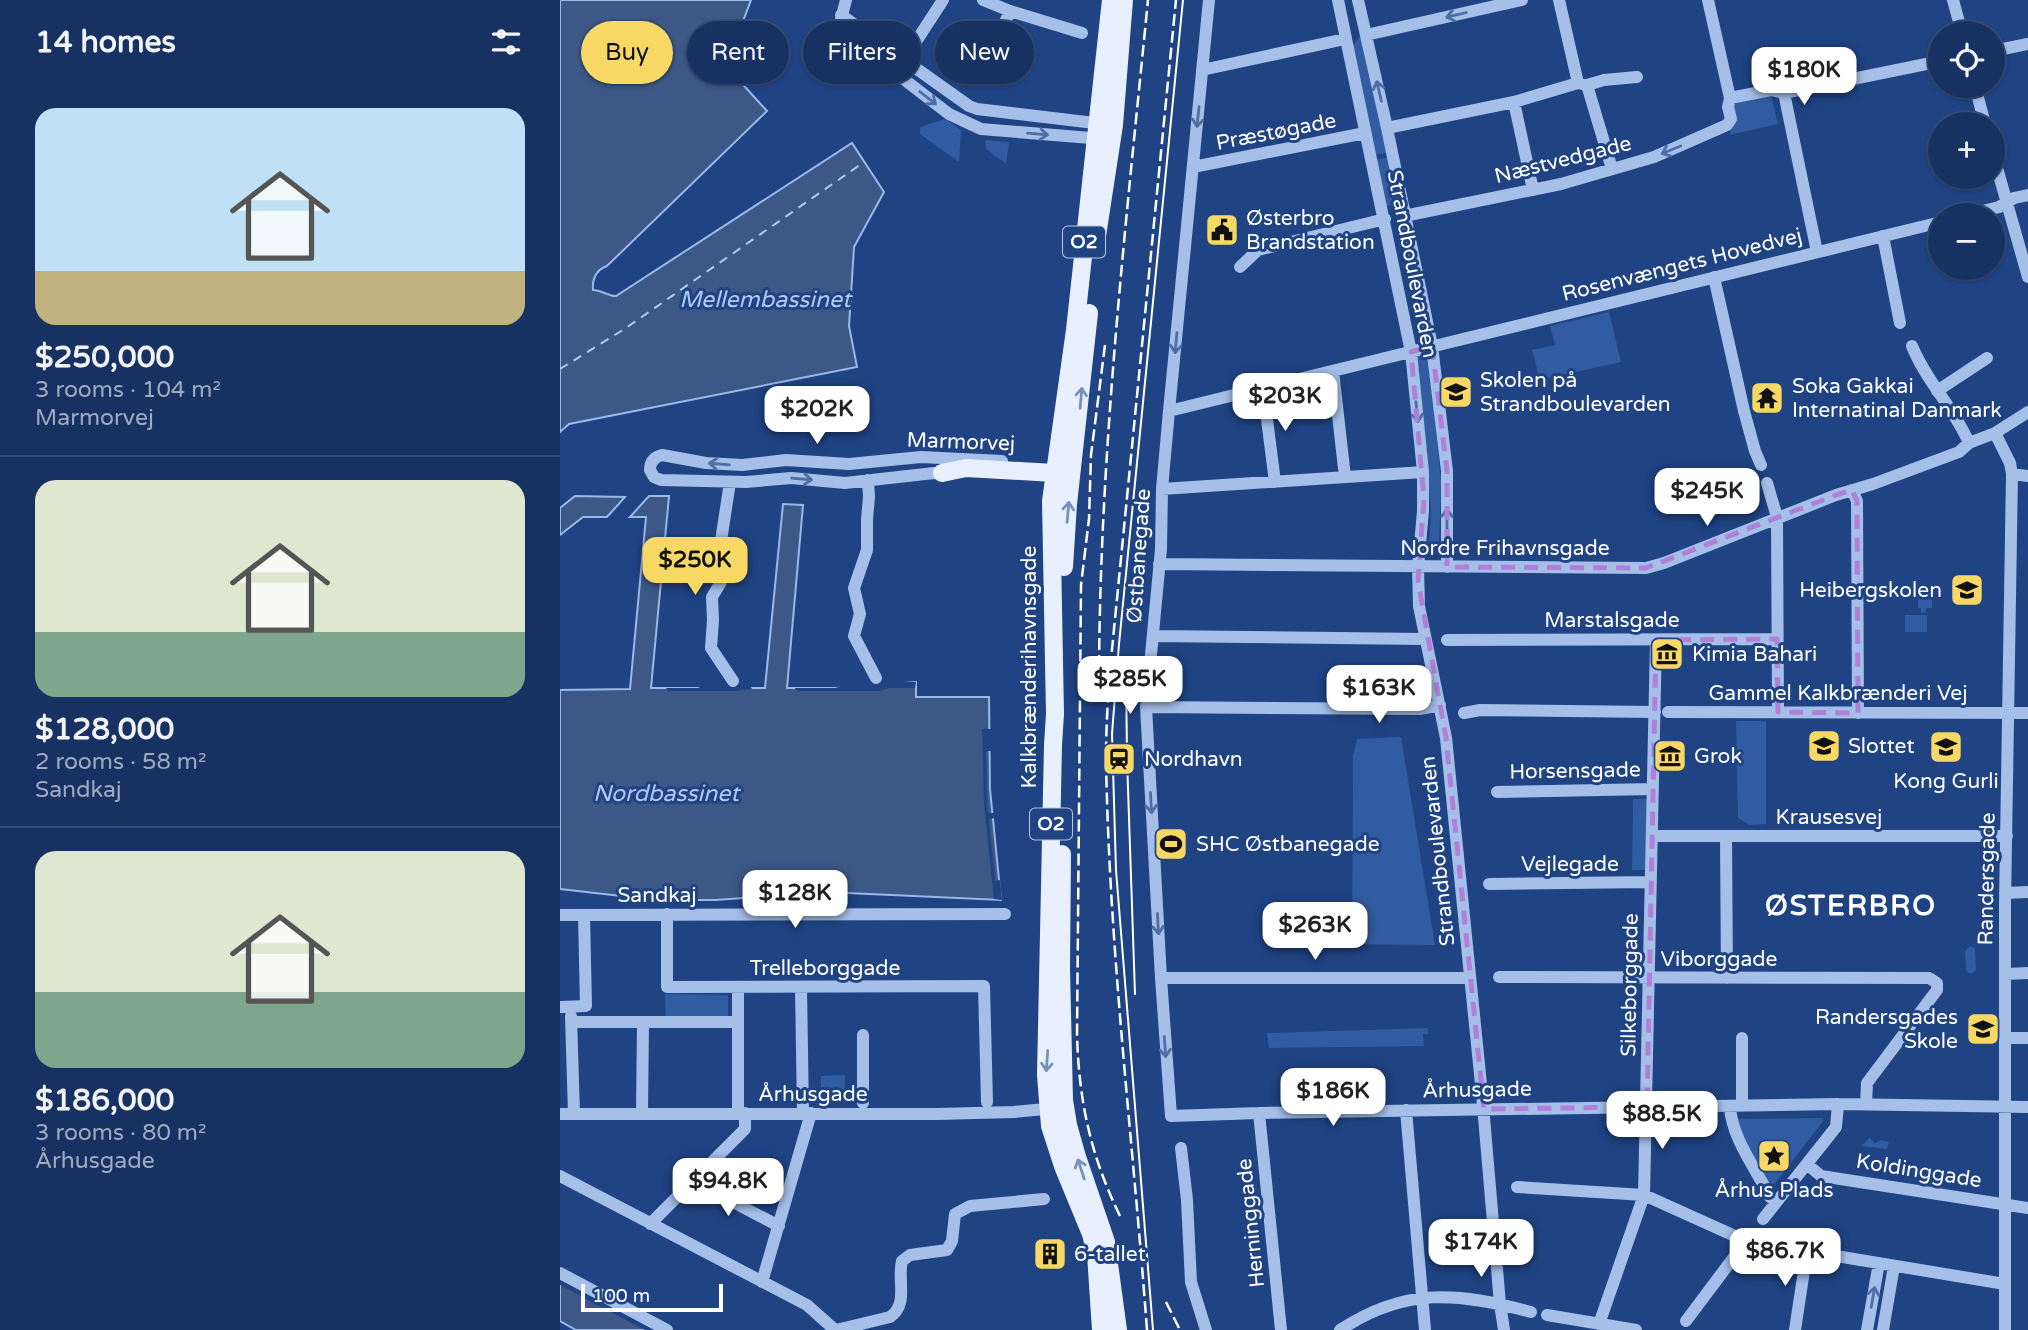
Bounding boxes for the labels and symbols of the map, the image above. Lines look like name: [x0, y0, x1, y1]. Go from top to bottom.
one-way arrow: [1445, 9, 1468, 22]
pin: $180K: [1755, 48, 1853, 107]
one-way arrow: [1371, 80, 1385, 103]
one-way arrow: [919, 91, 937, 106]
one-way arrow: [1191, 105, 1204, 128]
street label: Præstøgade: [1214, 108, 1338, 156]
one-way arrow: [1027, 128, 1049, 141]
street label: Næstvedgade: [1492, 131, 1634, 189]
one-way arrow: [1660, 144, 1682, 157]
street label: Strandboulevarden: [1382, 168, 1442, 360]
place label: Østerbro Brandstation: [1246, 206, 1375, 255]
public building icon: Østerbro Brandstation: [1203, 211, 1241, 249]
street label: Rosenvængets Hovedvej: [1559, 223, 1805, 307]
road number: O2: [1063, 226, 1105, 258]
water label: Mellembassinet: [679, 286, 853, 314]
one-way arrow: [1169, 331, 1182, 354]
place label: Skolen på Strandboulevarden: [1480, 368, 1671, 417]
school or university icon: Skolen på Strandboulevarden: [1437, 373, 1475, 411]
pin: $203K: [1236, 374, 1334, 433]
place label: Soka Gakkai Internatinal Danmark: [1792, 374, 2002, 423]
temple icon: Soka Gakkai Internatinal Danmark: [1748, 379, 1786, 417]
pin: $202K: [768, 386, 866, 446]
one-way arrow: [1075, 387, 1088, 410]
one-way arrow: [1411, 400, 1424, 423]
street label: Marmorvej: [906, 428, 1016, 456]
one-way arrow: [708, 457, 730, 470]
pin: $245K: [1658, 468, 1756, 528]
one-way arrow: [790, 473, 813, 486]
street label: Østbanegade: [1122, 488, 1156, 624]
one-way arrow: [1062, 501, 1075, 523]
one-way arrow: [1440, 508, 1454, 531]
street label: Nordre Frihavnsgade: [1400, 536, 1610, 561]
pin: $250K: [646, 538, 744, 597]
street label: Kalkbrænderihavnsgade: [1017, 546, 1042, 788]
school or university icon: Heibergskolen: [1948, 571, 1986, 609]
place label: Heibergskolen: [1799, 578, 1942, 603]
street label: Marstalsgade: [1544, 608, 1680, 633]
museum icon: Kimia Bahari: [1648, 635, 1686, 673]
place label: Kimia Bahari: [1692, 642, 1817, 667]
pin: $285K: [1081, 656, 1179, 716]
pin: $163K: [1330, 666, 1428, 725]
street label: Gammel Kalkbrænderi Vej: [1708, 681, 1968, 706]
school or university icon: Slottet: [1805, 727, 1843, 765]
school or university icon: Kong Gurli: [1927, 728, 1965, 766]
place label: Slottet: [1848, 734, 1915, 759]
museum icon: Grok: [1651, 737, 1689, 775]
station icon: Nordhavn: [1100, 740, 1138, 778]
place label: Grok: [1694, 744, 1742, 769]
place label: Nordhavn: [1144, 747, 1243, 772]
street label: Strandboulevarden: [1416, 755, 1460, 947]
street label: Horsensgade: [1509, 757, 1641, 785]
place label: Kong Gurli: [1893, 769, 1999, 794]
water label: Nordbassinet: [593, 780, 741, 808]
one-way arrow: [1145, 791, 1158, 814]
street label: Krausesvej: [1776, 805, 1882, 830]
road number: O2: [1030, 808, 1072, 839]
street label: Randersgade: [1973, 812, 2001, 946]
sports icon: SHC Østbanegade: [1152, 825, 1190, 863]
place label: SHC Østbanegade: [1196, 832, 1380, 857]
street label: Vejlegade: [1521, 852, 1619, 877]
pin: $128K: [746, 870, 844, 930]
street label: Sandkaj: [617, 883, 697, 908]
district label: ØSTERBRO: [1765, 889, 1937, 923]
pin: $263K: [1266, 902, 1364, 962]
one-way arrow: [1151, 912, 1164, 935]
street label: Silkeborggade: [1616, 913, 1644, 1057]
street label: Viborggade: [1661, 947, 1778, 972]
street label: Trelleborggade: [750, 956, 900, 981]
place label: Randersgades Skole: [1815, 1005, 1958, 1054]
school or university icon: Randersgades Skole: [1964, 1010, 2002, 1048]
one-way arrow: [1159, 1035, 1172, 1057]
one-way arrow: [1040, 1049, 1053, 1072]
pin: $186K: [1284, 1068, 1382, 1128]
street label: Århusgade: [1422, 1077, 1532, 1103]
street label: Århusgade: [758, 1082, 868, 1107]
pin: $88.5K: [1605, 1092, 1719, 1151]
place icon: Århus Plads: [1755, 1137, 1793, 1175]
street label: Koldinggade: [1854, 1149, 1984, 1193]
street label: Herninggade: [1232, 1157, 1270, 1289]
pin: $94.8K: [671, 1158, 785, 1218]
one-way arrow: [1073, 1158, 1086, 1180]
place label: Århus Plads: [1715, 1178, 1833, 1203]
pin: $174K: [1432, 1220, 1530, 1279]
pin: $86.7K: [1728, 1228, 1842, 1288]
building icon: 6-tallet: [1031, 1235, 1069, 1273]
place label: 6-tallet: [1074, 1242, 1146, 1267]
scale bar: [581, 1281, 723, 1313]
one-way arrow: [1867, 1286, 1880, 1309]

